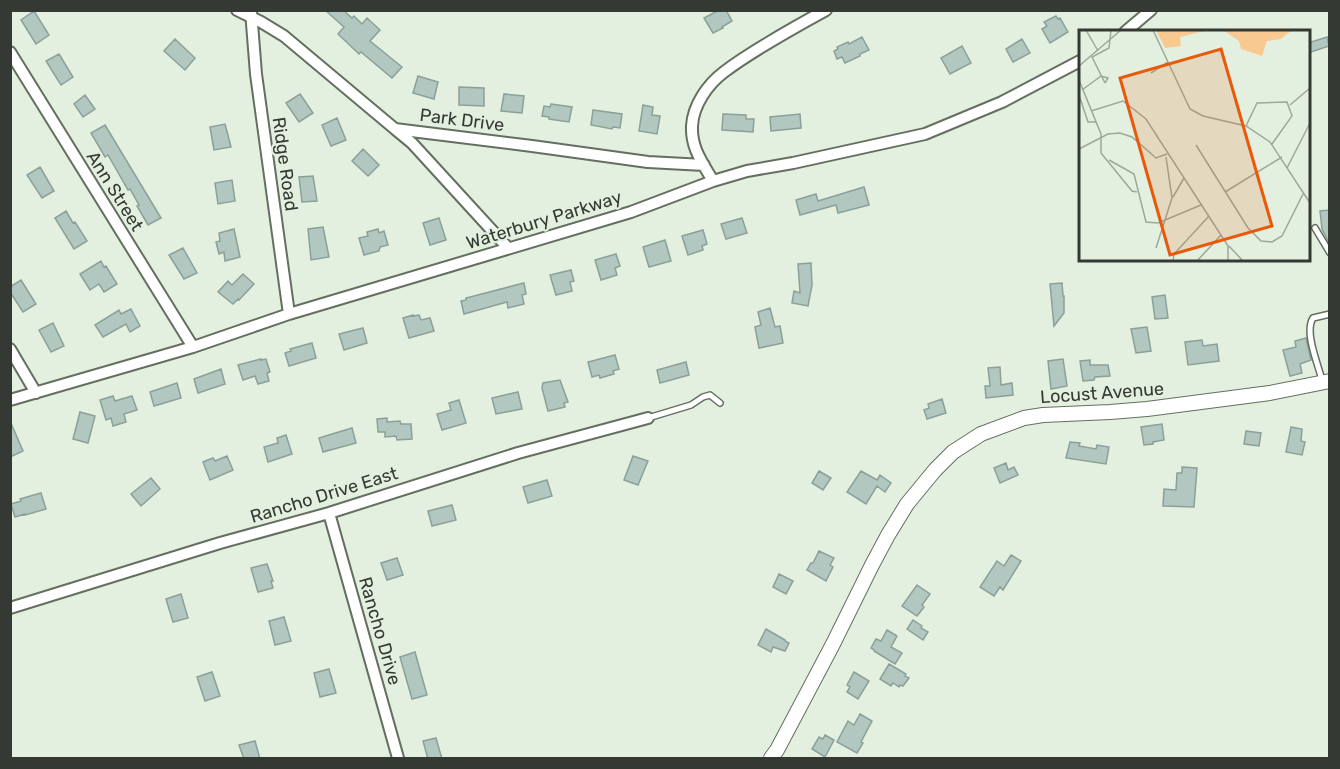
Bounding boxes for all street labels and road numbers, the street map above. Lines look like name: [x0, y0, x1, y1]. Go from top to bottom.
street label: Park Drive: [418, 104, 506, 136]
street label: Ridge Road: [268, 116, 302, 212]
street label: Ann Street: [82, 147, 148, 235]
street label: Waterbury Parkway: [464, 186, 624, 254]
street label: Locust Avenue: [1039, 378, 1165, 408]
street label: Rancho Drive East: [248, 462, 400, 528]
street label: Rancho Drive: [354, 574, 406, 688]

